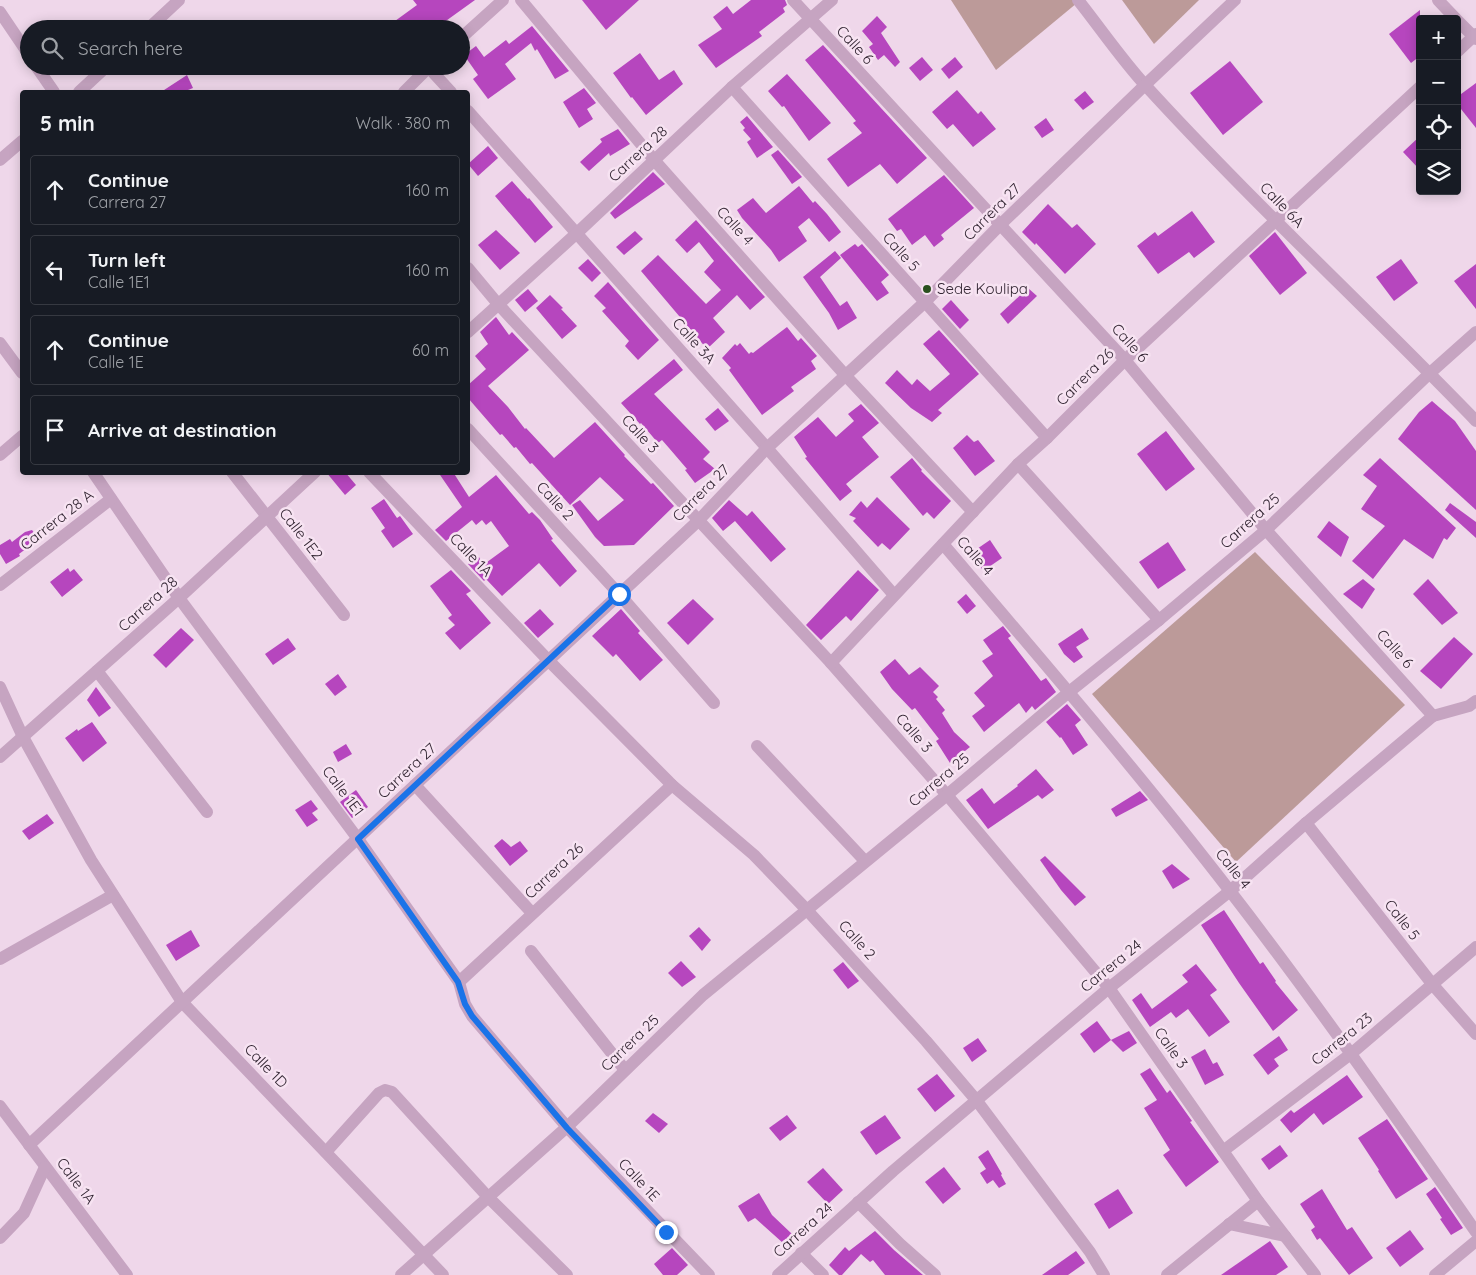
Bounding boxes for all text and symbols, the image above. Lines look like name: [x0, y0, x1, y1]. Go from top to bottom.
map controls: [1416, 15, 1461, 195]
button: +: [1416, 15, 1461, 60]
search box: [20, 20, 470, 75]
street label: Calle 6: [833, 21, 878, 68]
icon: search: [38, 34, 66, 62]
text: Search here: [78, 36, 183, 60]
button: −: [1416, 60, 1461, 105]
button: locate: [1416, 105, 1461, 150]
text: 5 min: [40, 110, 95, 136]
text: Walk · 380 m: [355, 113, 450, 133]
street label: Carrera 28: [604, 122, 671, 186]
button: layers: [1416, 150, 1461, 195]
text: Continue: [88, 168, 169, 192]
icon: ahead: [41, 176, 69, 204]
street label: Calle 6A: [1256, 178, 1309, 232]
street label: Carrera 27: [959, 179, 1024, 244]
text: 160 m: [406, 180, 449, 200]
text: Carrera 27: [88, 192, 166, 212]
street label: Calle 4: [713, 202, 758, 249]
street label: Calle 5: [879, 228, 924, 275]
text: Turn left: [88, 248, 166, 272]
icon: left: [41, 256, 69, 284]
text: 160 m: [406, 260, 449, 280]
text: Calle 1E1: [88, 272, 150, 292]
place label: Sede Koulipa: [937, 279, 1028, 298]
marker: Sede Koulipa: [921, 283, 933, 295]
street label: Calle 3A: [669, 314, 720, 368]
street label: Calle 6: [1108, 319, 1153, 366]
text: Continue: [88, 328, 169, 352]
icon: ahead: [41, 336, 69, 364]
text: 60 m: [412, 340, 449, 360]
street label: Carrera 26: [1052, 344, 1117, 409]
text: Calle 1E: [88, 352, 144, 372]
street label: Calle 3: [618, 410, 663, 457]
icon: arrive: [41, 416, 69, 444]
text: Arrive at destination: [88, 418, 277, 442]
street label: Carrera 27: [668, 460, 733, 525]
street label: Calle 2: [533, 477, 578, 524]
street label: Carrera 28 A: [16, 485, 97, 554]
street label: Carrera 25: [1216, 489, 1283, 552]
street label: Calle 1E2: [275, 504, 328, 563]
street label: Calle 1A: [446, 529, 497, 581]
street label: Calle 4: [953, 532, 998, 579]
street label: Carrera 28: [114, 572, 181, 635]
route start: [608, 583, 631, 606]
street label: Calle 6: [1373, 625, 1418, 672]
street label: Calle 3: [892, 709, 937, 756]
street label: Carrera 27: [373, 739, 440, 803]
street label: Carrera 25: [904, 749, 973, 811]
street label: Calle 1E1: [318, 762, 368, 820]
street label: Carrera 26: [520, 839, 587, 903]
street label: Calle 4: [1212, 845, 1255, 893]
street label: Calle 5: [1381, 896, 1424, 944]
street label: Calle 2: [835, 916, 880, 963]
street label: Carrera 24: [1076, 935, 1145, 996]
street label: Carrera 23: [1307, 1008, 1376, 1069]
street label: Carrera 25: [596, 1010, 663, 1075]
street label: Calle 3: [1150, 1023, 1192, 1072]
street label: Calle 1D: [241, 1039, 292, 1092]
street label: Calle 1A: [53, 1154, 100, 1208]
street label: Calle 1E: [615, 1154, 664, 1205]
street label: Carrera 24: [769, 1198, 836, 1261]
route end: [655, 1221, 678, 1244]

